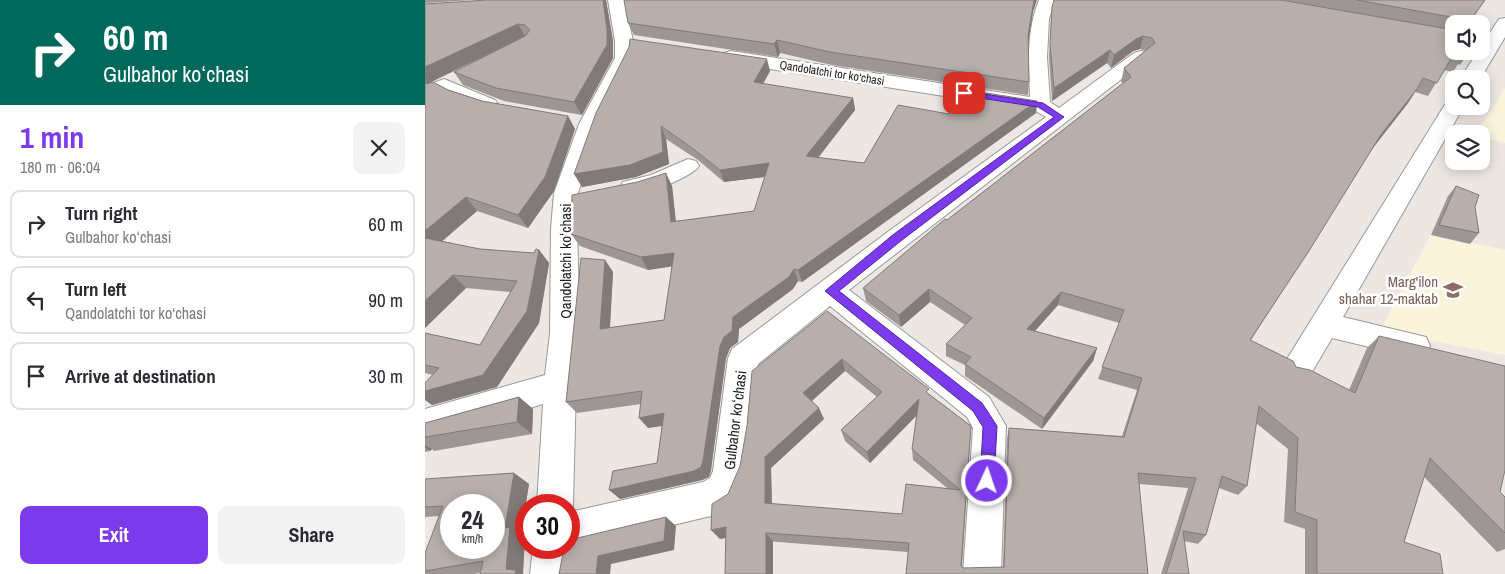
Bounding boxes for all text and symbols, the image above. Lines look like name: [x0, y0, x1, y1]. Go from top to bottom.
text: 60 m: [103, 14, 168, 61]
map controls: [1445, 15, 1490, 170]
button: sound: [1445, 15, 1490, 60]
icon: right: [20, 20, 85, 85]
street label: Qandolatchi tor ko‘chasi: [778, 57, 886, 89]
text: Gulbahor koʻchasi: [103, 59, 249, 89]
button: search: [1445, 70, 1490, 115]
pin: [943, 72, 985, 114]
icon: arrive: [950, 79, 978, 107]
text: 1 min: [20, 117, 84, 157]
button: close: [353, 122, 405, 174]
button: layers: [1445, 125, 1490, 170]
text: 180 m · 06:04: [20, 156, 100, 178]
text: Turn right: [65, 200, 137, 226]
street label: Qandolatchi koʻchasi: [555, 203, 576, 319]
icon: right: [22, 210, 50, 238]
text: 60 m: [368, 211, 403, 237]
text: Gulbahor koʻchasi: [65, 226, 171, 248]
place label: Marg'ilon shahar 12-maktab: [1339, 271, 1438, 309]
text: Turn left: [65, 276, 126, 302]
school or university icon: Marg'ilon shahar 12-maktab: [1442, 279, 1464, 301]
icon: left: [22, 286, 50, 314]
text: 90 m: [368, 287, 403, 313]
text: Qandolatchi tor ko‘chasi: [65, 302, 207, 324]
icon: arrive: [22, 362, 50, 390]
text: Arrive at destination: [65, 363, 216, 389]
text: 30 m: [368, 363, 403, 389]
street label: Gulbahor koʻchasi: [719, 369, 751, 471]
position arrow: [960, 454, 1012, 506]
speed limit sign: 30: [515, 494, 580, 559]
text: 24: [461, 503, 484, 537]
button: Exit: [20, 506, 208, 564]
button: Share: [218, 506, 405, 564]
text: km/h: [462, 531, 483, 547]

